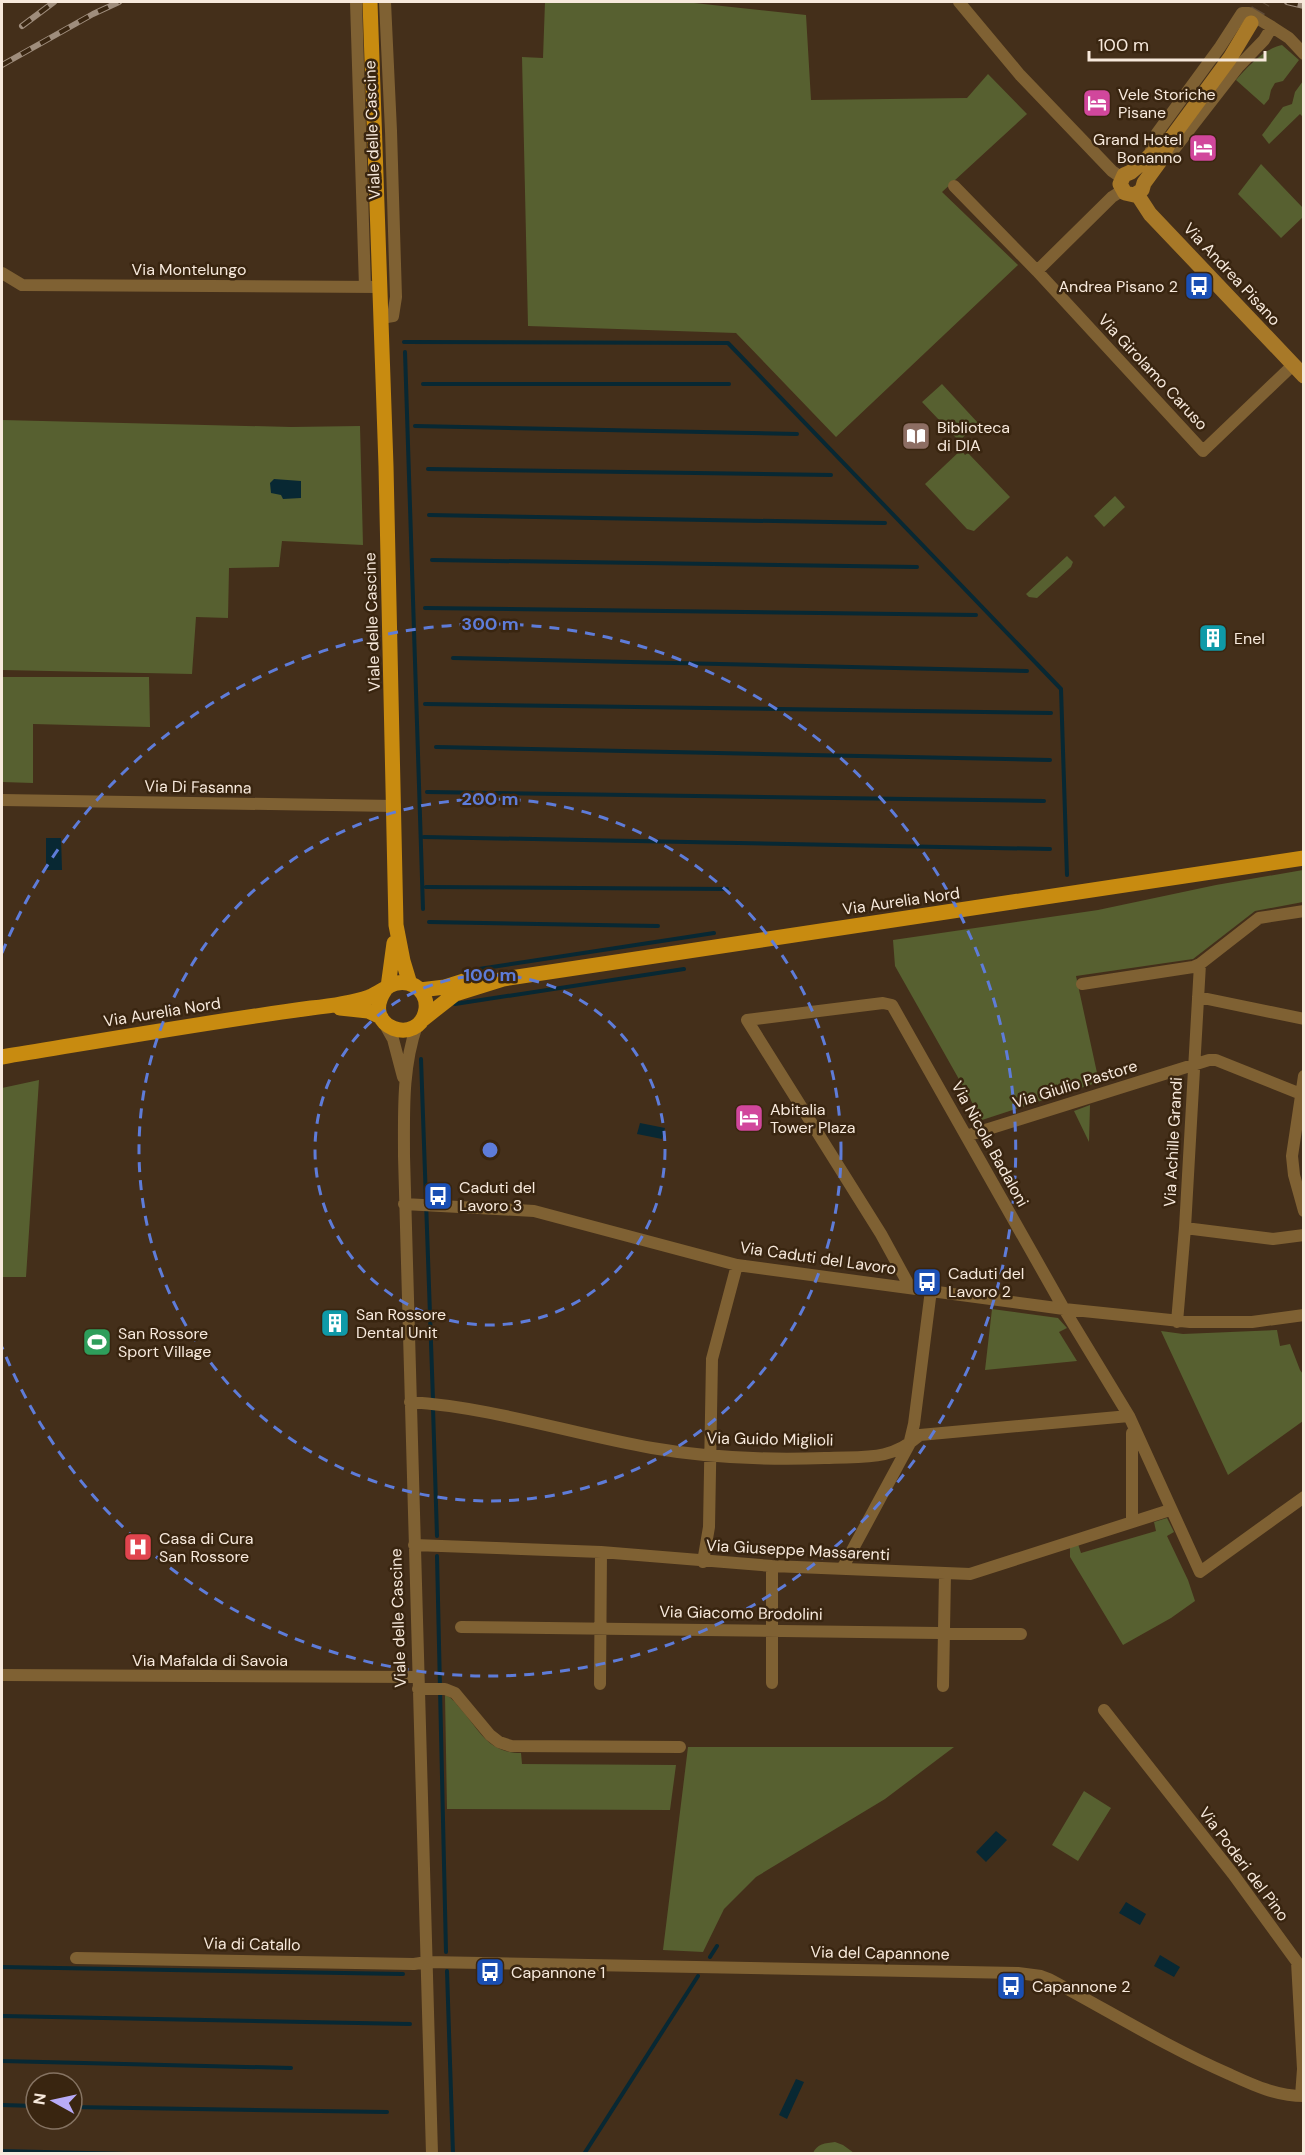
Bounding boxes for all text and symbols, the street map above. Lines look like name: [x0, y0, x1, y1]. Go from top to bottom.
scale bar: [1089, 24, 1264, 62]
text: 100 m: [1098, 33, 1149, 57]
street label: Viale delle Cascine: [359, 60, 385, 200]
place label: Vele Storiche Pisane: [1118, 84, 1216, 123]
hotel icon: Vele Storiche Pisane: [1081, 87, 1113, 119]
place label: Grand Hotel Bonanno: [1093, 129, 1182, 168]
hotel icon: Grand Hotel Bonanno: [1187, 132, 1219, 164]
street label: Via Andrea Pisano: [1179, 218, 1285, 330]
street label: Via Montelungo: [132, 259, 246, 280]
bus stop icon: Andrea Pisano 2: [1183, 270, 1215, 302]
place label: Andrea Pisano 2: [1058, 276, 1178, 297]
street label: Via Girolamo Caruso: [1094, 309, 1212, 435]
place label: Biblioteca di DIA: [937, 417, 1010, 456]
library icon: Biblioteca di DIA: [900, 420, 932, 452]
street label: Viale delle Cascine: [359, 552, 385, 692]
text: 300 m: [461, 612, 519, 636]
building icon: Enel: [1197, 622, 1229, 654]
place label: Enel: [1234, 628, 1265, 649]
street label: Via Di Fasanna: [144, 776, 252, 798]
text: 200 m: [462, 787, 518, 811]
street label: Via Aurelia Nord: [841, 882, 961, 920]
text: 100 m: [463, 963, 517, 987]
street label: Via Aurelia Nord: [102, 992, 222, 1032]
street label: Via Giulio Pastore: [1010, 1055, 1140, 1113]
street label: Via Achille Grandi: [1159, 1076, 1187, 1208]
street label: Via Nicola Badaloni: [947, 1077, 1033, 1211]
place label: Abitalia Tower Plaza: [770, 1099, 855, 1138]
hotel icon: Abitalia Tower Plaza: [733, 1102, 765, 1134]
centre of rings: [480, 1140, 500, 1160]
place label: Caduti del Lavoro 3: [459, 1177, 535, 1216]
bus stop icon: Caduti del Lavoro 3: [422, 1180, 454, 1212]
street label: Via Caduti del Lavoro: [738, 1237, 898, 1279]
place label: Caduti del Lavoro 2: [948, 1263, 1024, 1302]
bus stop icon: Caduti del Lavoro 2: [911, 1266, 943, 1298]
place label: San Rossore Dental Unit: [356, 1304, 446, 1343]
building icon: San Rossore Dental Unit: [319, 1307, 351, 1339]
place label: San Rossore Sport Village: [118, 1323, 211, 1362]
sports icon: San Rossore Sport Village: [81, 1326, 113, 1358]
street label: Via Guido Miglioli: [706, 1427, 834, 1451]
place label: Casa di Cura San Rossore: [159, 1528, 254, 1567]
hospital icon: Casa di Cura San Rossore: [122, 1531, 154, 1563]
street label: Via Giuseppe Massarenti: [706, 1535, 890, 1565]
street label: Viale delle Cascine: [385, 1548, 411, 1688]
street label: Via Giacomo Brodolini: [659, 1601, 823, 1625]
street label: Via Mafalda di Savoia: [132, 1650, 288, 1671]
street label: Via Poderi del Pino: [1194, 1803, 1294, 1925]
street label: Via di Catallo: [203, 1933, 301, 1955]
street label: Via del Capannone: [810, 1941, 950, 1965]
bus stop icon: Capannone 1: [474, 1956, 506, 1988]
place label: Capannone 1: [511, 1962, 605, 1983]
bus stop icon: Capannone 2: [995, 1970, 1027, 2002]
place label: Capannone 2: [1032, 1976, 1131, 1997]
north arrow: [24, 2071, 84, 2131]
text: N: [28, 2092, 51, 2106]

